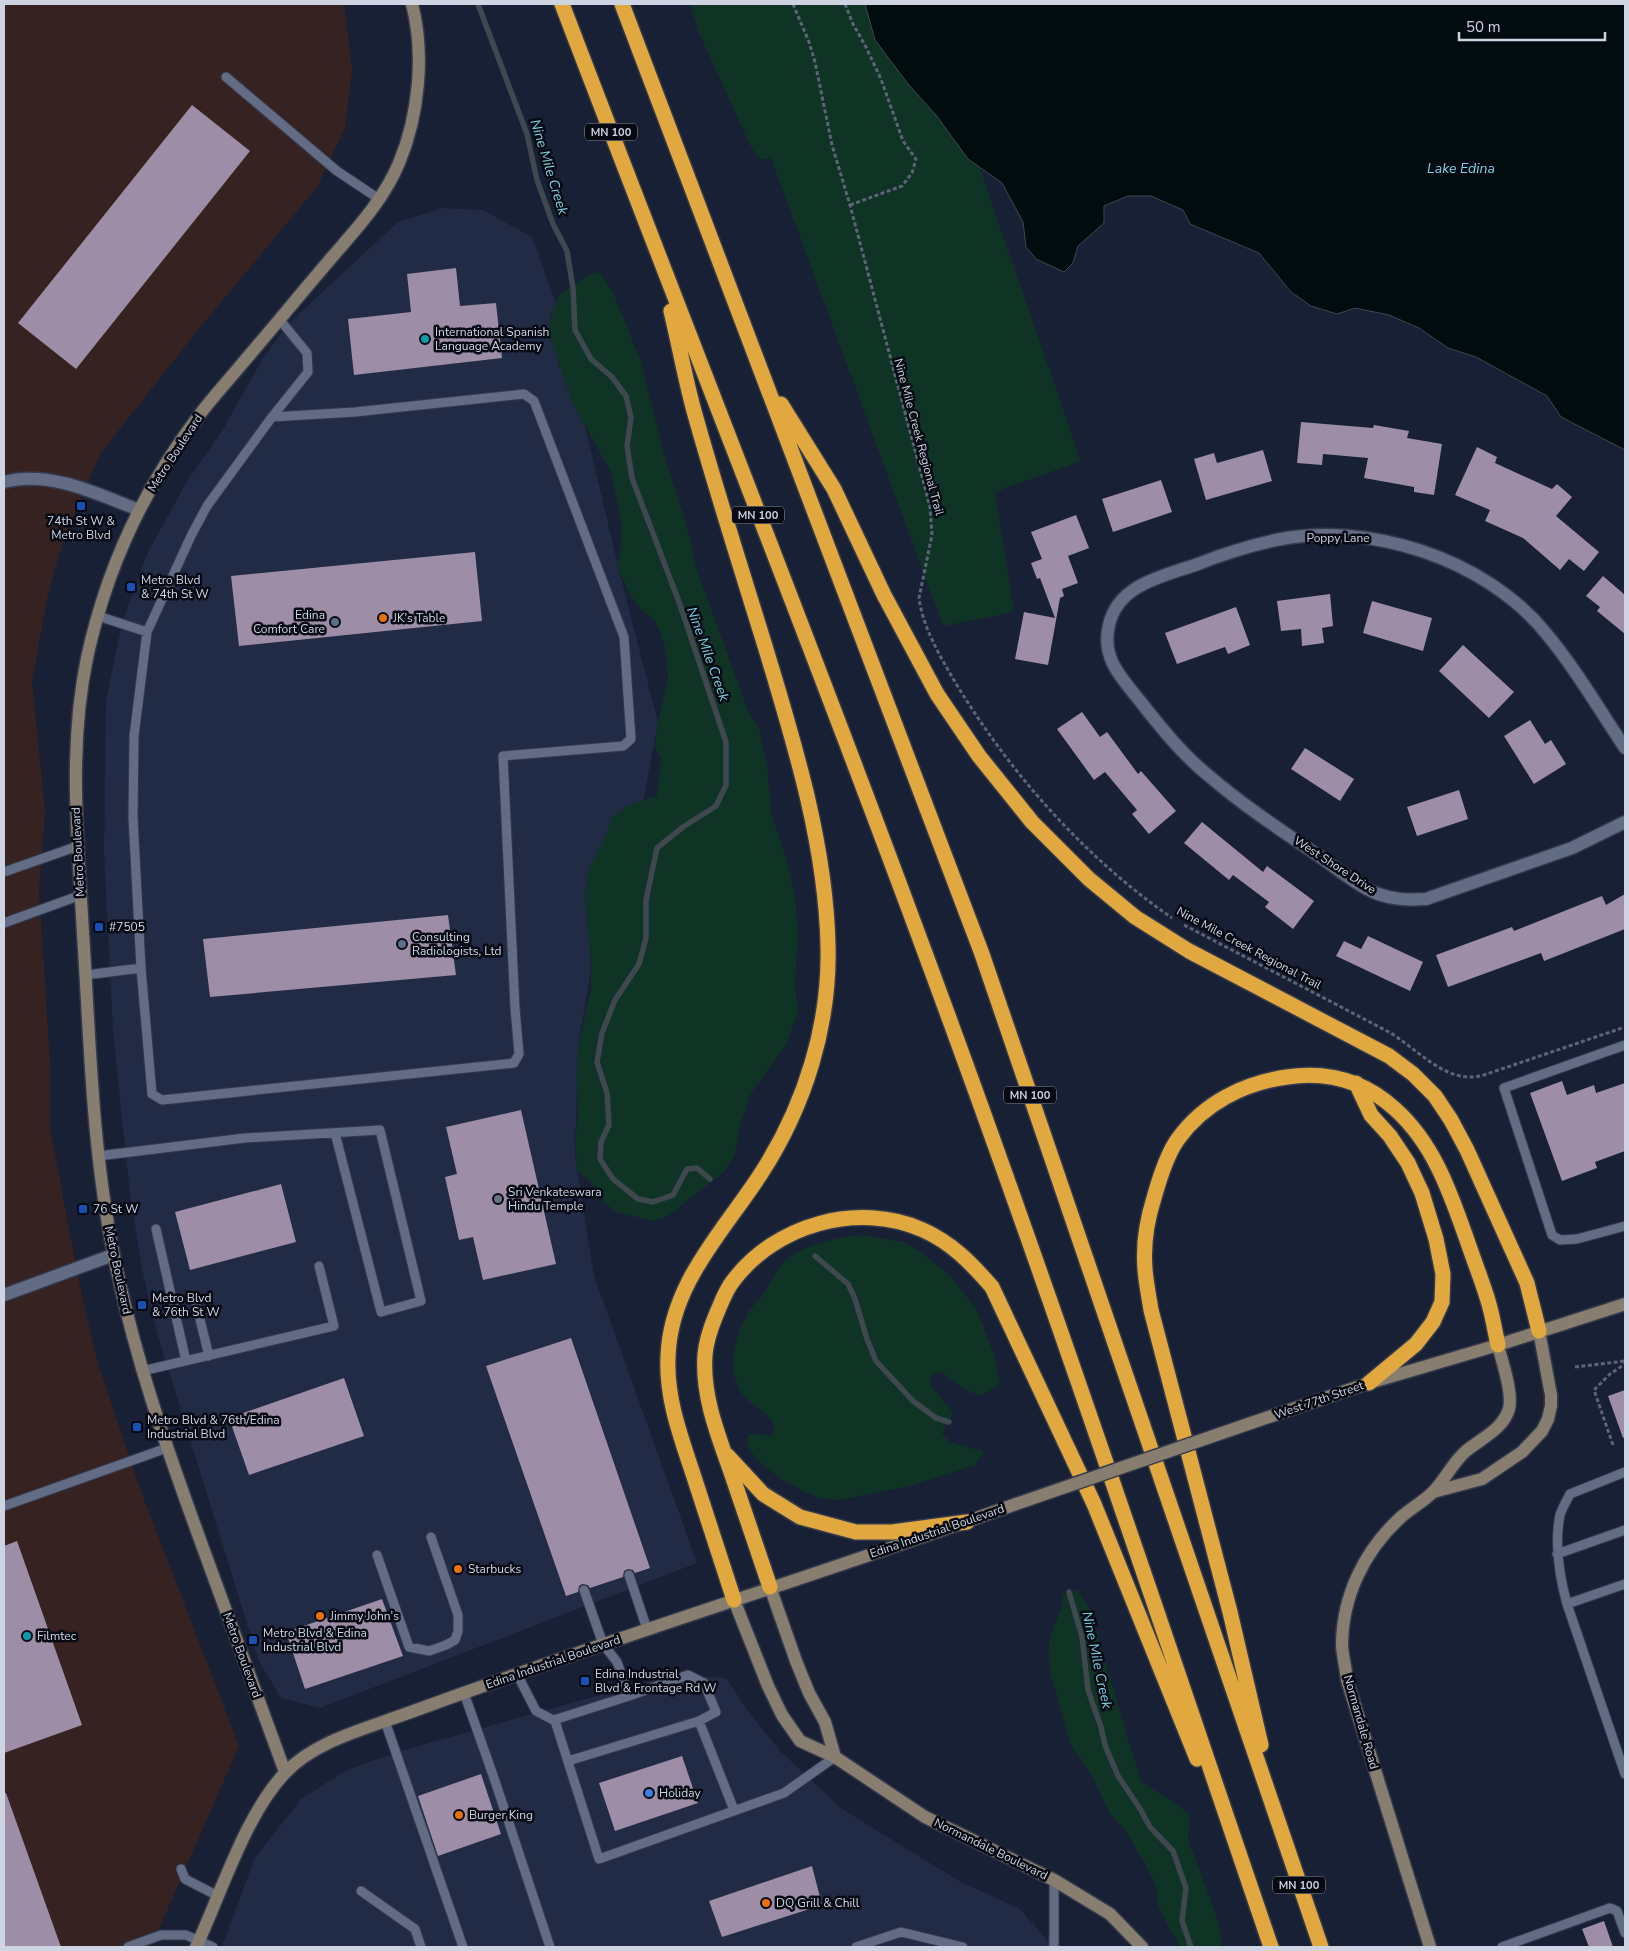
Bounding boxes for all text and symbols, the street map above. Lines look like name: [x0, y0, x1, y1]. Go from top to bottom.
scale bar: [1459, 10, 1605, 42]
text: 50 m: [1466, 17, 1501, 37]
water label: Nine Mile Creek: [525, 117, 573, 218]
road number: MN 100: [585, 124, 637, 140]
water label: Lake Edina: [1427, 159, 1495, 178]
place label: International Spanish Language Academy: [435, 324, 549, 354]
marker: International Spanish Language Academy: [419, 333, 431, 345]
street label: Nine Mile Creek Regional Trail: [890, 357, 948, 518]
street label: Metro Boulevard: [144, 411, 206, 495]
marker: 74th St W & Metro Blvd: [75, 500, 87, 512]
road number: MN 100: [732, 506, 784, 524]
place label: 74th St W & Metro Blvd: [47, 513, 116, 543]
street label: Poppy Lane: [1306, 530, 1370, 546]
place label: Metro Blvd & 74th St W: [141, 572, 209, 602]
marker: Metro Blvd & 74th St W: [125, 581, 137, 593]
water label: Nine Mile Creek: [682, 604, 734, 705]
place label: Edina Comfort Care: [253, 607, 325, 637]
place label: JK's Table: [392, 610, 445, 626]
marker: JK's Table: [377, 612, 389, 624]
marker: Edina Comfort Care: [329, 616, 341, 628]
street label: Metro Boulevard: [68, 807, 88, 897]
street label: West Shore Drive: [1291, 832, 1379, 898]
street label: Nine Mile Creek Regional Trail: [1174, 903, 1325, 993]
place label: #7505: [109, 919, 145, 935]
marker: #7505: [93, 921, 105, 933]
place label: Consulting Radiologists, Ltd: [412, 929, 502, 959]
marker: Consulting Radiologists, Ltd: [396, 938, 408, 950]
road number: MN 100: [1004, 1086, 1056, 1104]
place label: Sri Venkateswara Hindu Temple: [508, 1184, 602, 1214]
marker: Sri Venkateswara Hindu Temple: [492, 1193, 504, 1205]
place label: 76 St W: [93, 1201, 138, 1217]
marker: 76 St W: [77, 1203, 89, 1215]
street label: Metro Boulevard: [101, 1224, 135, 1316]
place label: Metro Blvd & 76th St W: [152, 1290, 220, 1320]
marker: Metro Blvd & 76th St W: [136, 1299, 148, 1311]
street label: West 77th Street: [1272, 1377, 1366, 1423]
place label: Metro Blvd & 76th/Edina Industrial Blvd: [147, 1412, 280, 1442]
marker: Metro Blvd & 76th/Edina Industrial Blvd: [131, 1421, 143, 1433]
street label: Edina Industrial Boulevard: [867, 1500, 1007, 1562]
place label: Starbucks: [468, 1561, 521, 1577]
marker: Starbucks: [452, 1563, 464, 1575]
place label: Jimmy John's: [329, 1608, 399, 1624]
street label: Metro Boulevard: [219, 1610, 265, 1700]
marker: Jimmy John's: [314, 1610, 326, 1622]
water label: Nine Mile Creek: [1077, 1610, 1117, 1711]
place label: Metro Blvd & Edina Industrial Blvd: [263, 1625, 367, 1655]
place label: Filmtec: [37, 1628, 77, 1644]
marker: Filmtec: [21, 1630, 33, 1642]
street label: Edina Industrial Boulevard: [483, 1631, 623, 1693]
marker: Metro Blvd & Edina Industrial Blvd: [247, 1634, 259, 1646]
place label: Edina Industrial Blvd & Frontage Rd W: [595, 1666, 717, 1696]
street label: Normandale Road: [1340, 1673, 1382, 1771]
marker: Edina Industrial Blvd & Frontage Rd W: [579, 1675, 591, 1687]
place label: Holiday: [659, 1785, 701, 1801]
marker: Holiday: [643, 1787, 655, 1799]
place label: Burger King: [469, 1807, 533, 1823]
marker: Burger King: [453, 1809, 465, 1821]
street label: Normandale Boulevard: [932, 1815, 1050, 1883]
road number: MN 100: [1273, 1876, 1325, 1894]
place label: DQ Grill & Chill: [776, 1895, 860, 1911]
marker: DQ Grill & Chill: [760, 1897, 772, 1909]

